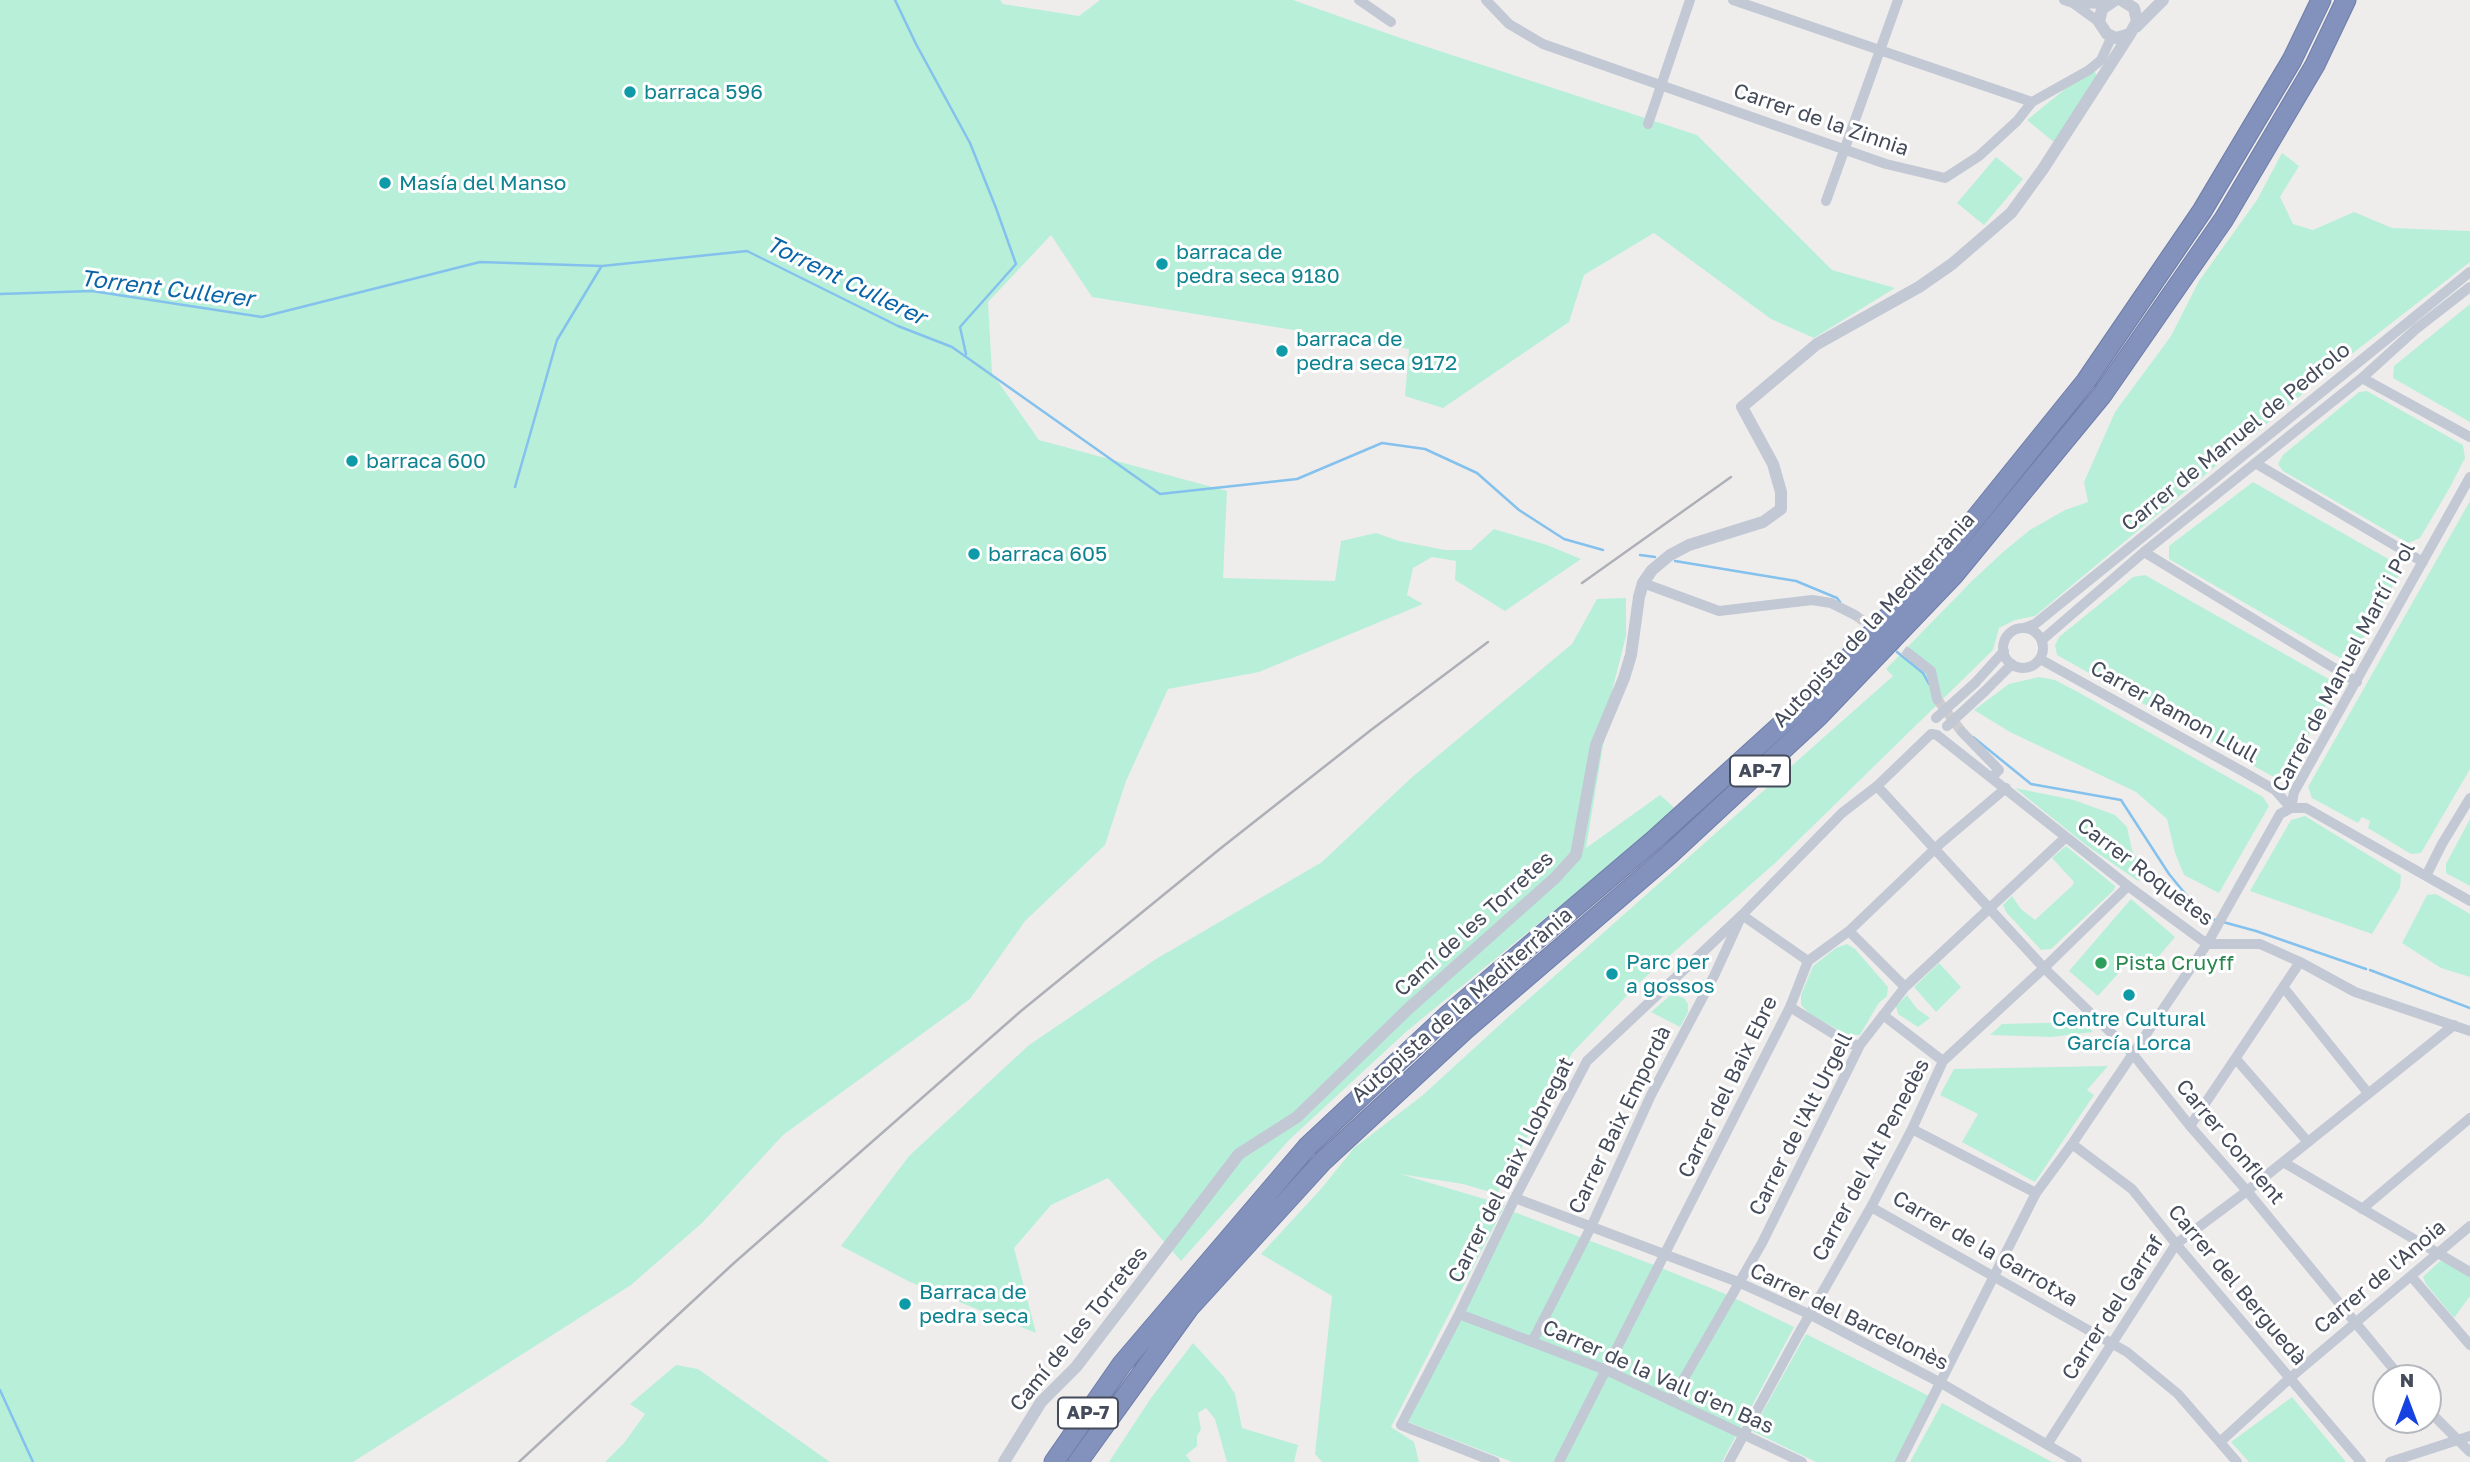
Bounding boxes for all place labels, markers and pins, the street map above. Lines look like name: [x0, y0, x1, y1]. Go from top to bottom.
place label: barraca 596: [644, 79, 763, 105]
marker: barraca 596: [622, 84, 638, 100]
place label: Masía del Manso: [399, 170, 566, 196]
marker: Masía del Manso: [377, 175, 393, 191]
place label: barraca de pedra seca 9180: [1176, 239, 1340, 289]
marker: barraca de pedra seca 9180: [1154, 256, 1170, 272]
place label: barraca de pedra seca 9172: [1296, 326, 1457, 376]
marker: barraca de pedra seca 9172: [1274, 343, 1290, 359]
place label: barraca 600: [366, 448, 486, 474]
marker: barraca 600: [344, 453, 360, 469]
place label: barraca 605: [988, 541, 1107, 567]
marker: barraca 605: [966, 546, 982, 562]
place label: Parc per a gossos: [1626, 949, 1715, 999]
place label: Pista Cruyff: [2115, 950, 2234, 976]
marker: Pista Cruyff: [2093, 955, 2109, 971]
marker: Parc per a gossos: [1604, 966, 1620, 982]
marker: Centre Cultural García Lorca: [2121, 987, 2137, 1003]
place label: Centre Cultural García Lorca: [2052, 1006, 2206, 1056]
place label: Barraca de pedra seca: [919, 1279, 1029, 1329]
marker: Barraca de pedra seca: [897, 1296, 913, 1312]

